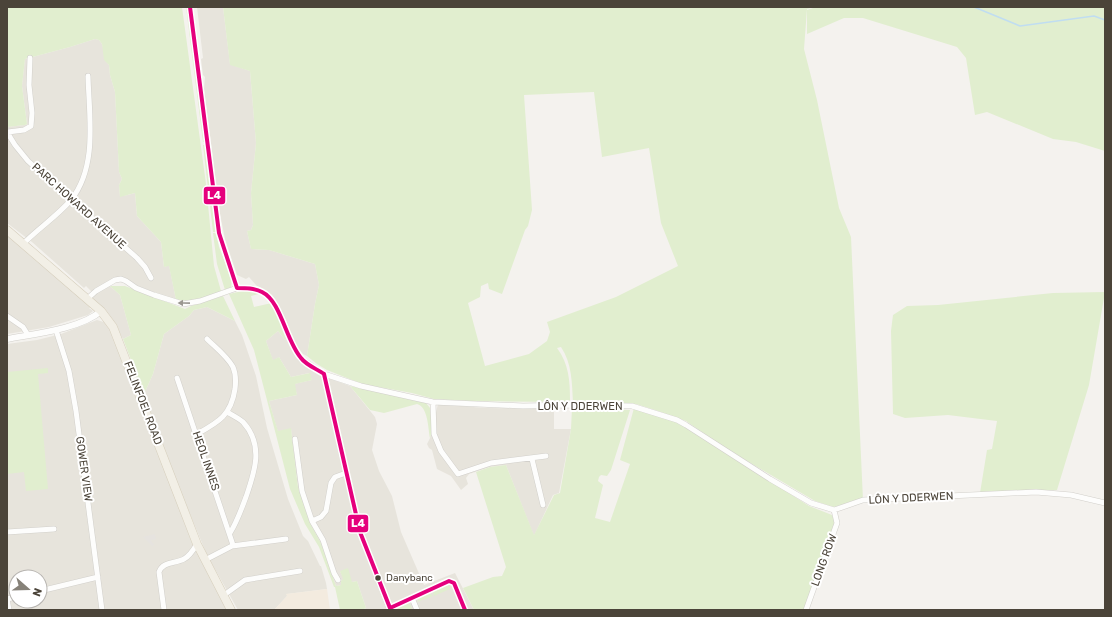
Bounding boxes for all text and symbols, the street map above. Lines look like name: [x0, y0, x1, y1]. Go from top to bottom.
street label: PARC HOWARD AVENUE: [29, 160, 129, 252]
line badge: L4: [203, 186, 226, 205]
text: L4: [207, 189, 221, 202]
one-way arrow: [177, 300, 190, 306]
street label: FELINFOEL ROAD: [121, 359, 165, 447]
street label: LÔN Y DDERWEN: [537, 400, 623, 413]
street label: HEOL INNES: [190, 429, 222, 493]
street label: GOWER VIEW: [73, 436, 95, 503]
street label: LÔN Y DDERWEN: [868, 489, 954, 507]
line badge: L4: [347, 514, 369, 533]
text: L4: [351, 517, 365, 530]
street label: LONG ROW: [809, 532, 840, 588]
north arrow: [8, 569, 48, 609]
place label: Danybanc: [386, 572, 433, 584]
marker: Danybanc: [373, 573, 383, 583]
text: N: [29, 586, 44, 598]

